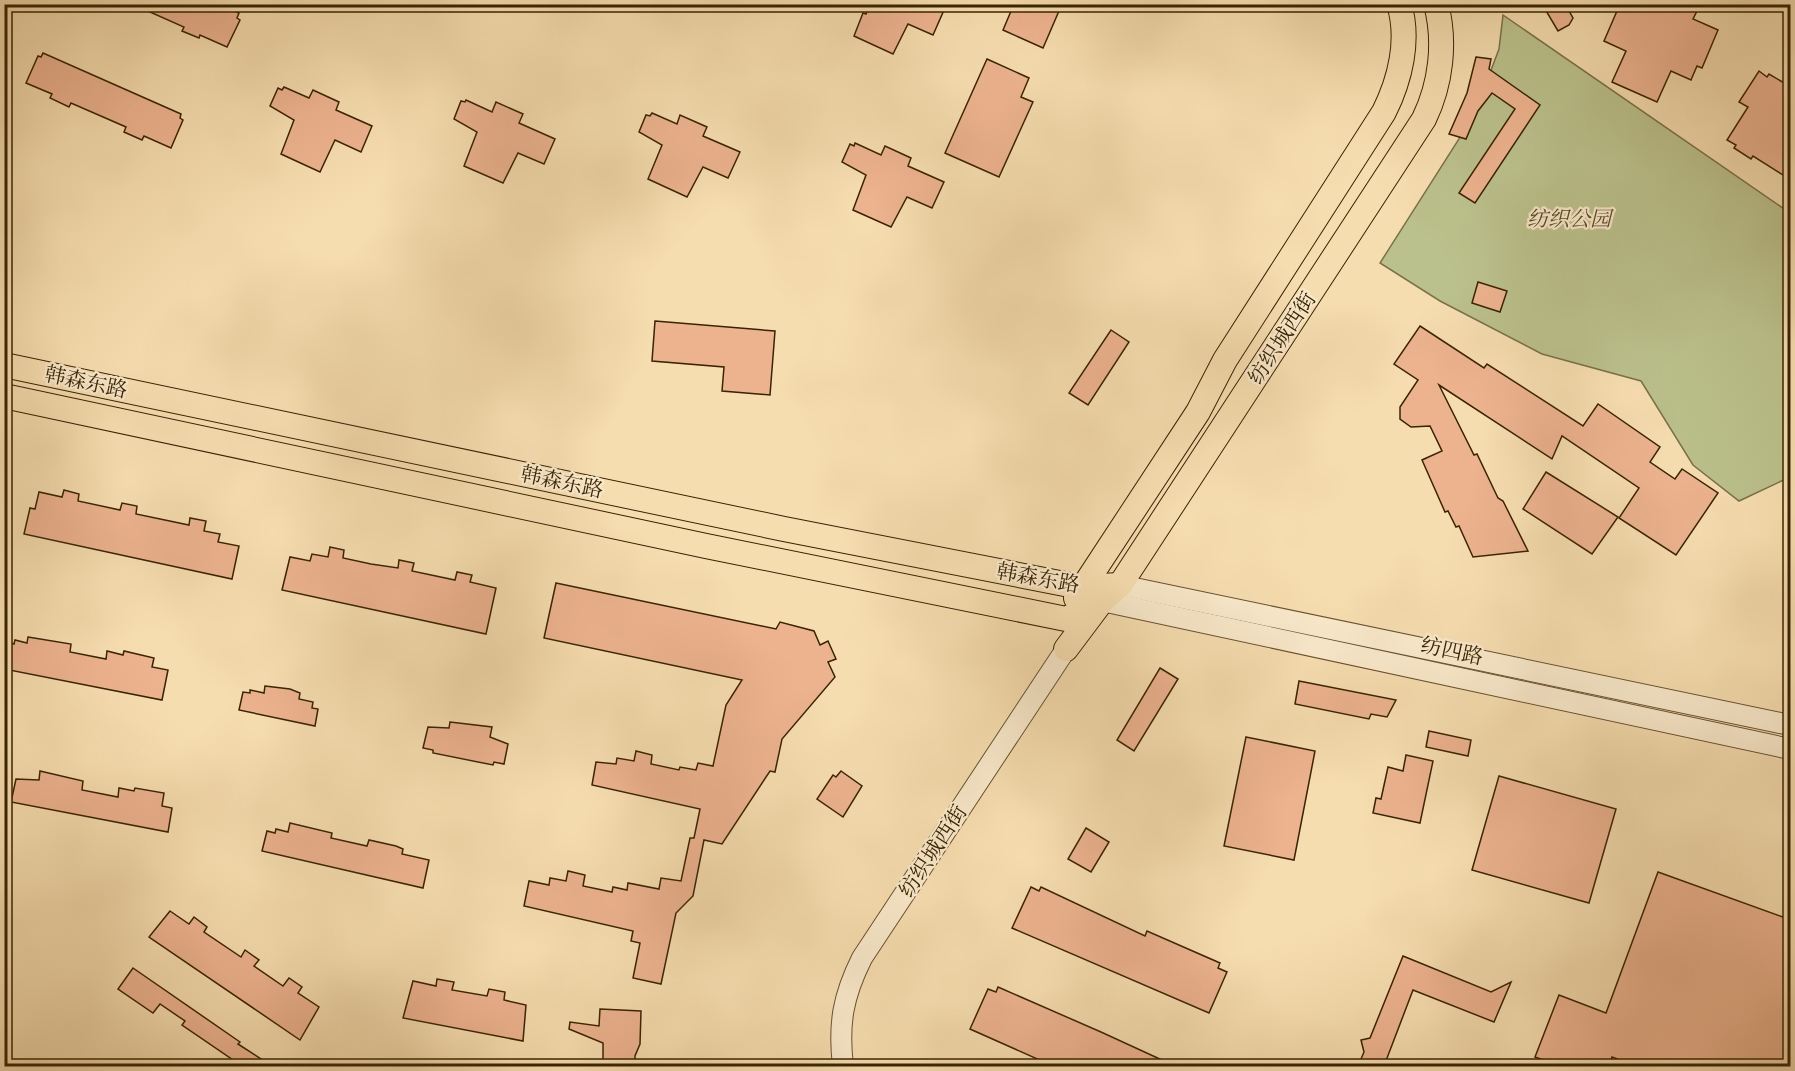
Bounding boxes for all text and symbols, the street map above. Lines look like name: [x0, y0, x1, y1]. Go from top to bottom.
park label: 纺织公园: [1527, 203, 1614, 234]
street label: 纺织城西街: [1240, 285, 1323, 390]
street label: 韩森东路: [42, 358, 130, 405]
street label: 韩森东路: [518, 458, 606, 505]
street label: 韩森东路: [994, 555, 1082, 600]
street label: 纺四路: [1418, 629, 1486, 672]
street label: 纺织城西街: [891, 798, 974, 903]

